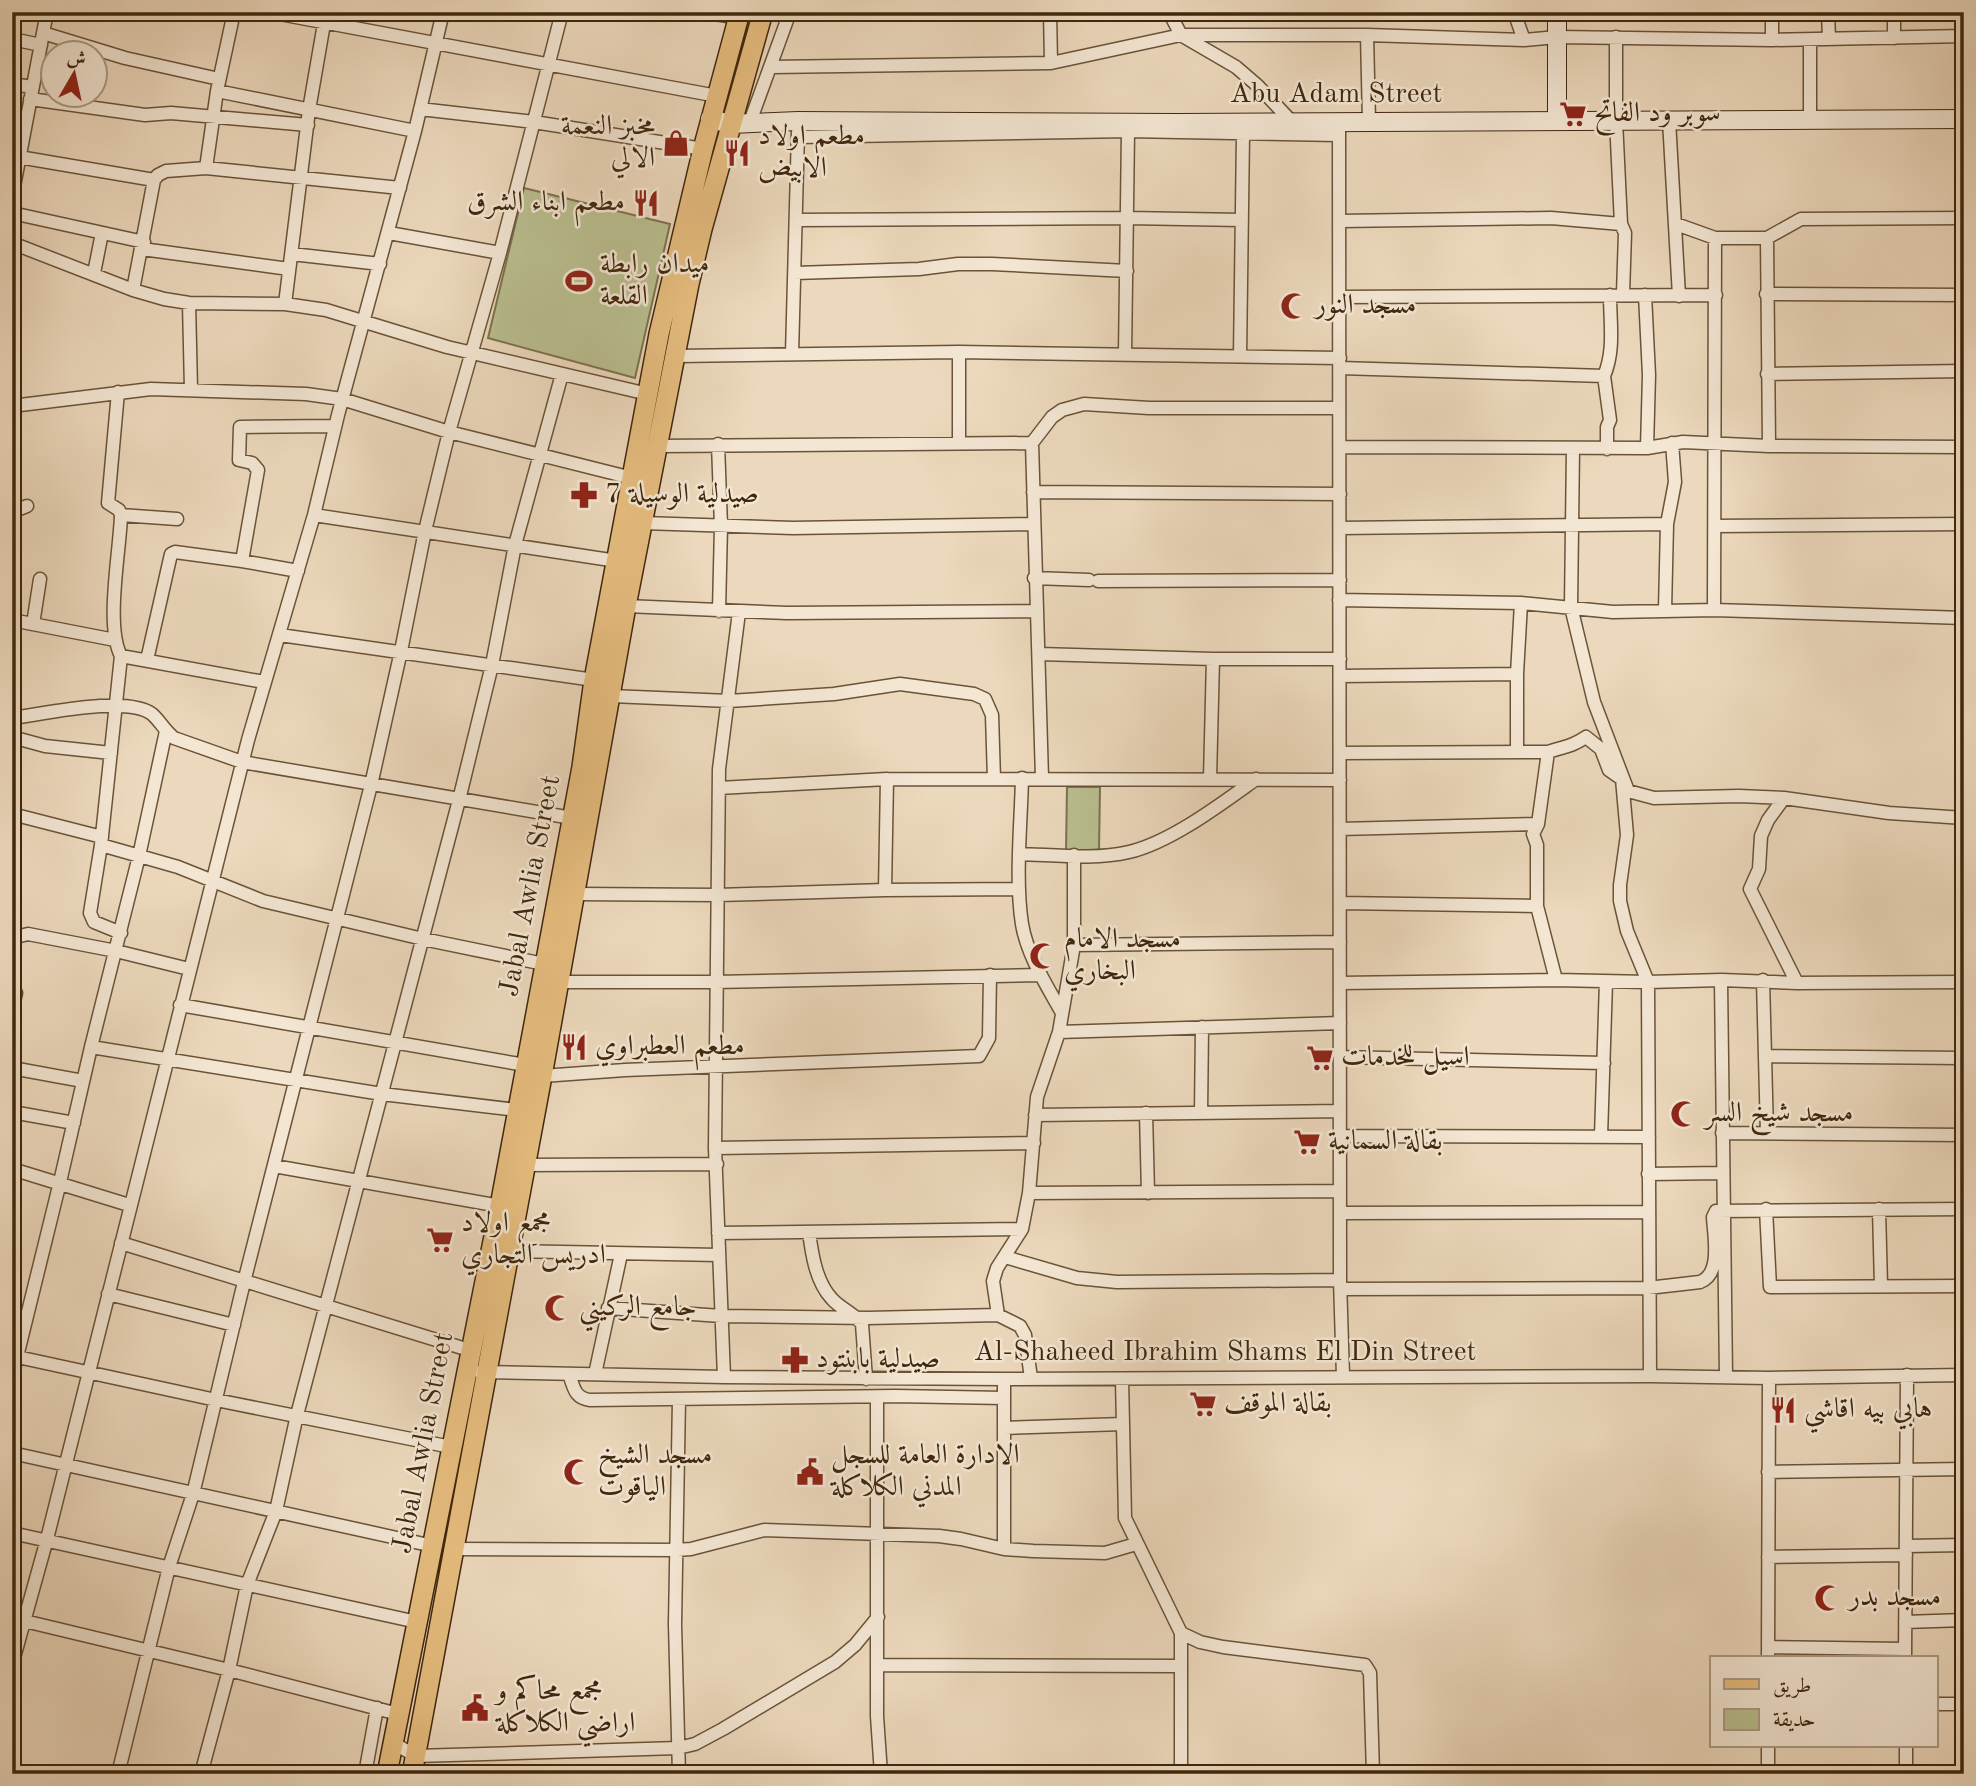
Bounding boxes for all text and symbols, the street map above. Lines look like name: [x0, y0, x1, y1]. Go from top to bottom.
north arrow: [38, 38, 108, 108]
text: ش: [65, 49, 87, 71]
street label: Abu Adam Street: [1230, 81, 1442, 109]
supermarket icon: سوبر ود الفاتح: [1558, 99, 1588, 129]
place label: سوبر ود الفاتح: [1594, 99, 1721, 136]
place label: مخبز النعمة الالي: [561, 113, 655, 179]
place label: مطعم اولاد الابيض: [758, 123, 865, 184]
shop icon: مخبز النعمة الالي: [661, 128, 691, 158]
restaurant icon: مطعم اولاد الابيض: [722, 138, 752, 168]
restaurant icon: مطعم ابناء الشرق: [631, 188, 661, 218]
place label: مطعم ابناء الشرق: [467, 189, 625, 227]
place label: ميدان رابطة القلعة: [600, 251, 709, 311]
sports icon: ميدان رابطة القلعة: [564, 266, 594, 296]
mosque icon: مسجد النور: [1279, 291, 1309, 321]
place label: مسجد النور: [1312, 292, 1416, 321]
pharmacy icon: صيدلية الوسيلة 7: [569, 480, 599, 510]
place label: صيدلية الوسيلة 7: [605, 481, 759, 510]
street label: Jabal Awlia Street: [496, 773, 566, 999]
place label: مسجد الامام البخاري: [1064, 926, 1181, 992]
mosque icon: مسجد الامام البخاري: [1028, 941, 1058, 971]
restaurant icon: مطعم العطبراوي: [559, 1032, 589, 1062]
place label: مطعم العطبراوي: [595, 1033, 745, 1071]
supermarket icon: اسيل للخدمات: [1305, 1043, 1335, 1073]
place label: اسيل للخدمات: [1341, 1043, 1470, 1075]
mosque icon: مسجد شيخ السر: [1669, 1099, 1699, 1129]
place label: مسجد شيخ السر: [1702, 1100, 1853, 1136]
supermarket icon: بقالة السمانية: [1292, 1127, 1322, 1157]
place label: بقالة السمانية: [1328, 1128, 1443, 1156]
place label: مجمع اولاد ادريس التجاري: [461, 1210, 606, 1276]
supermarket icon: مجمع اولاد ادريس التجاري: [425, 1225, 455, 1255]
mosque icon: جامع الركيني: [543, 1293, 573, 1323]
place label: جامع الركيني: [579, 1293, 697, 1332]
street label: Jabal Awlia Street: [389, 1330, 459, 1556]
street label: Al-Shaheed Ibrahim Shams El Din Street: [974, 1339, 1476, 1367]
pharmacy icon: صيدلية بابنتود: [780, 1345, 810, 1375]
place label: صيدلية بابنتود: [816, 1346, 940, 1375]
supermarket icon: بقالة الموقف: [1188, 1389, 1218, 1419]
place label: بقالة الموقف: [1224, 1390, 1332, 1419]
restaurant icon: هابي بيه اقاشي: [1768, 1395, 1798, 1425]
place label: هابي بيه اقاشي: [1804, 1396, 1932, 1434]
place label: مسجد الشيخ الياقوت: [598, 1442, 712, 1503]
place label: الادارة العامة للسجل المدني الكلاكلة: [829, 1442, 1020, 1508]
mosque icon: مسجد الشيخ الياقوت: [562, 1457, 592, 1487]
public building icon: الادارة العامة للسجل المدني الكلاكلة: [795, 1457, 825, 1487]
mosque icon: مسجد بدر: [1813, 1583, 1843, 1613]
place label: مسجد بدر: [1846, 1584, 1941, 1612]
legend: [1710, 1656, 1938, 1748]
place label: مجمع محاكم و اراضي الكلاكلة: [493, 1674, 635, 1748]
text: طريق: [1773, 1676, 1811, 1698]
public building icon: مجمع محاكم و اراضي الكلاكلة: [460, 1693, 490, 1723]
text: حديقة: [1773, 1710, 1816, 1732]

